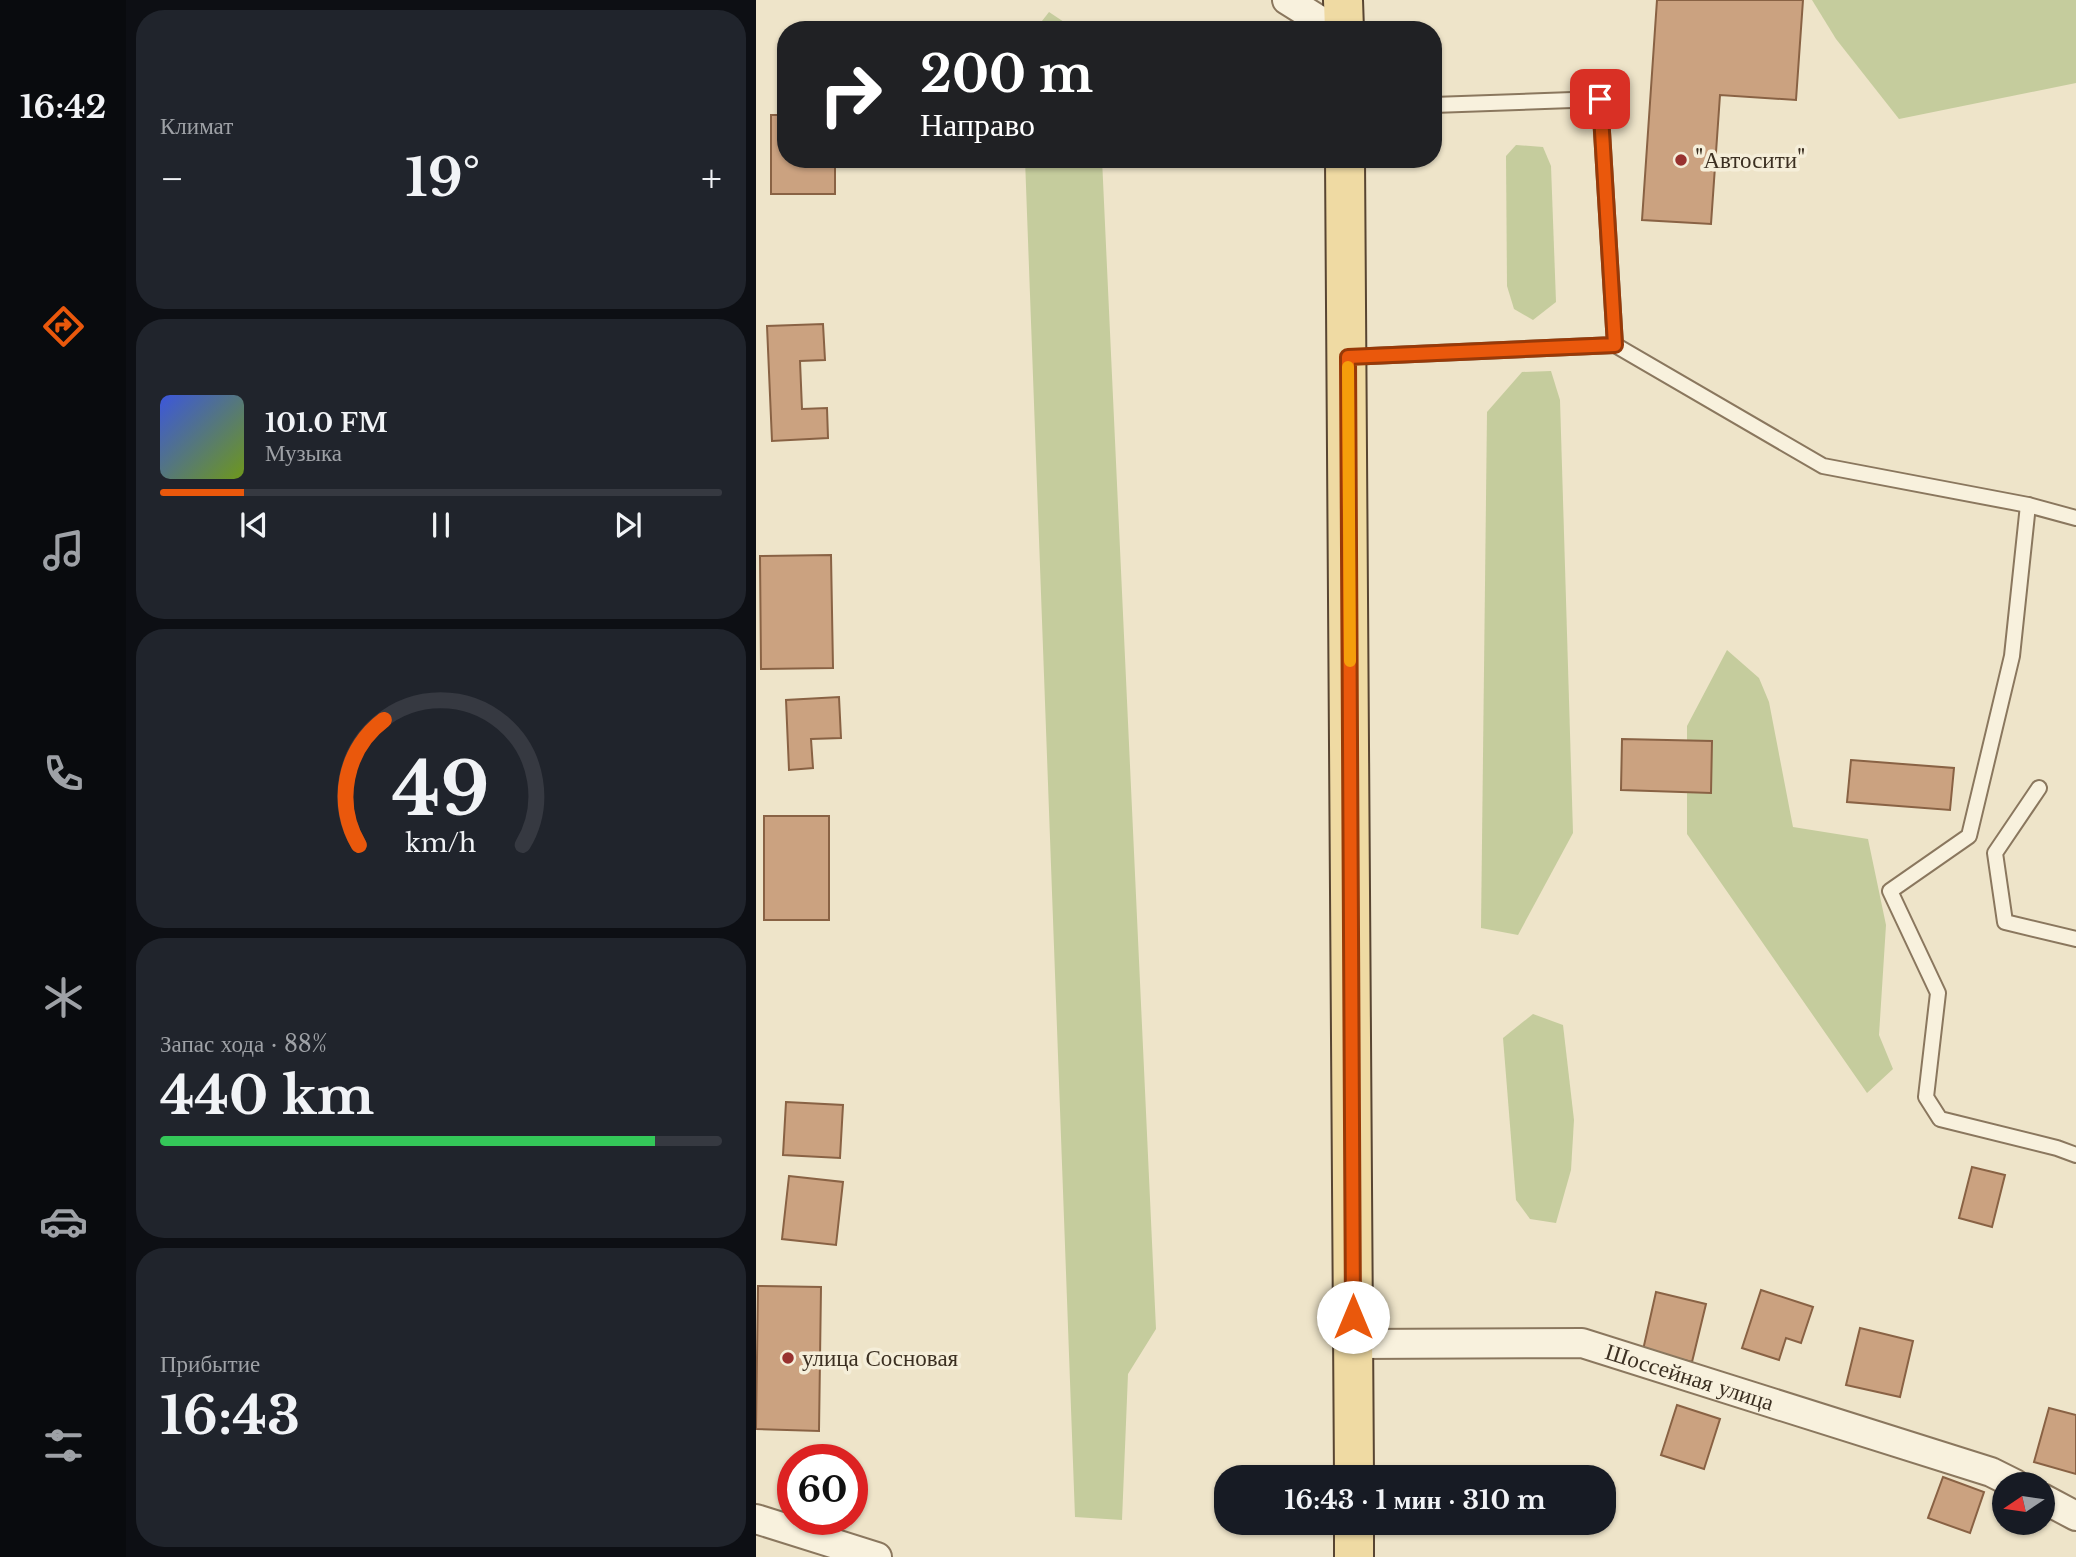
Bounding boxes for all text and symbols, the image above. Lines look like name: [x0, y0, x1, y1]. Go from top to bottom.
text: 200 m: [920, 44, 1093, 105]
icon: right: [805, 49, 896, 140]
pin: [1570, 69, 1630, 129]
icon: arrive: [1581, 80, 1619, 118]
text: 16:42: [20, 87, 106, 127]
text: Направо: [920, 105, 1035, 145]
text: Климат: [160, 112, 233, 140]
text: 19°: [405, 146, 480, 210]
place label: "Автосити": [1695, 146, 1805, 174]
marker: "Автосити": [1673, 152, 1689, 168]
text: −: [160, 155, 184, 202]
text: +: [701, 155, 722, 202]
icon: directions: [39, 302, 88, 351]
text: 101.0 FM: [265, 407, 388, 439]
text: Музыка: [265, 439, 342, 467]
icon: previous: [235, 506, 273, 544]
icon: pause: [422, 506, 460, 544]
icon: next: [609, 506, 647, 544]
icon: music: [39, 526, 88, 575]
text: 49: [392, 744, 490, 835]
icon: phone: [39, 749, 88, 798]
text: km/h: [406, 827, 476, 858]
icon: climate: [39, 973, 88, 1022]
text: Запас хода · 88%: [160, 1030, 327, 1058]
text: 440 km: [160, 1064, 374, 1128]
icon: car: [39, 1197, 88, 1246]
position arrow: [1316, 1280, 1390, 1354]
street label: Шоссейная улица: [1602, 1337, 1777, 1417]
place label: улица Сосновая: [802, 1344, 959, 1372]
text: Прибытие: [160, 1350, 260, 1378]
marker: улица Сосновая: [780, 1350, 796, 1366]
text: 16:43: [160, 1384, 300, 1448]
icon: filters: [39, 1421, 88, 1470]
speed limit sign: 60: [777, 1444, 868, 1535]
north arrow: [1992, 1472, 2054, 1535]
map controls: [1992, 1472, 2055, 1535]
text: 16:43 · 1 мин · 310 m: [1284, 1484, 1546, 1516]

